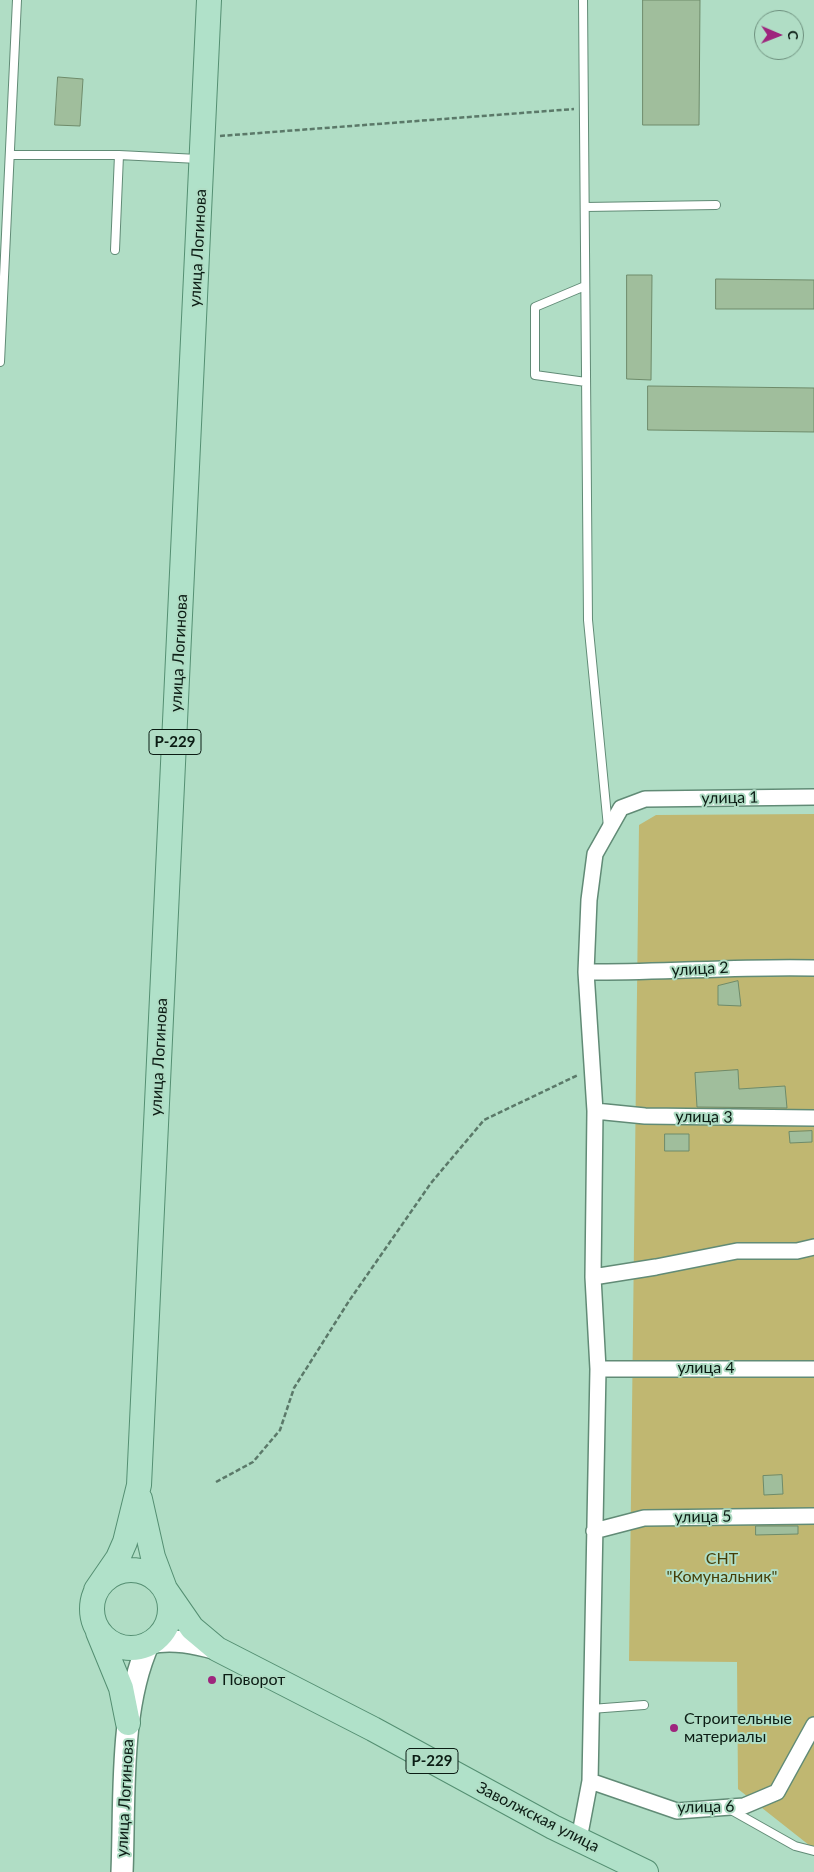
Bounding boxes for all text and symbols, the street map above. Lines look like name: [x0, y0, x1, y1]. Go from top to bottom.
north arrow: [754, 10, 804, 60]
text: С: [785, 30, 802, 40]
street label: улица Логинова: [185, 189, 211, 307]
street label: улица Логинова: [166, 594, 192, 712]
road number: Р-229: [149, 730, 201, 754]
street label: улица 1: [701, 788, 759, 808]
street label: улица 2: [671, 958, 729, 980]
street label: улица Логинова: [146, 998, 172, 1116]
street label: улица 3: [675, 1107, 733, 1127]
street label: улица 4: [677, 1358, 735, 1378]
street label: улица 5: [674, 1507, 732, 1527]
park label: СНТ "Комунальник": [666, 1549, 778, 1587]
place label: Поворот: [222, 1670, 285, 1690]
marker: Поворот: [206, 1674, 218, 1686]
place label: Строительные материалы: [684, 1709, 792, 1747]
marker: Строительные материалы: [668, 1722, 680, 1734]
street label: улица Логинова: [112, 1739, 138, 1857]
road number: Р-229: [406, 1748, 458, 1774]
street label: Заволжская улица: [473, 1778, 603, 1856]
street label: улица 6: [677, 1797, 735, 1817]

